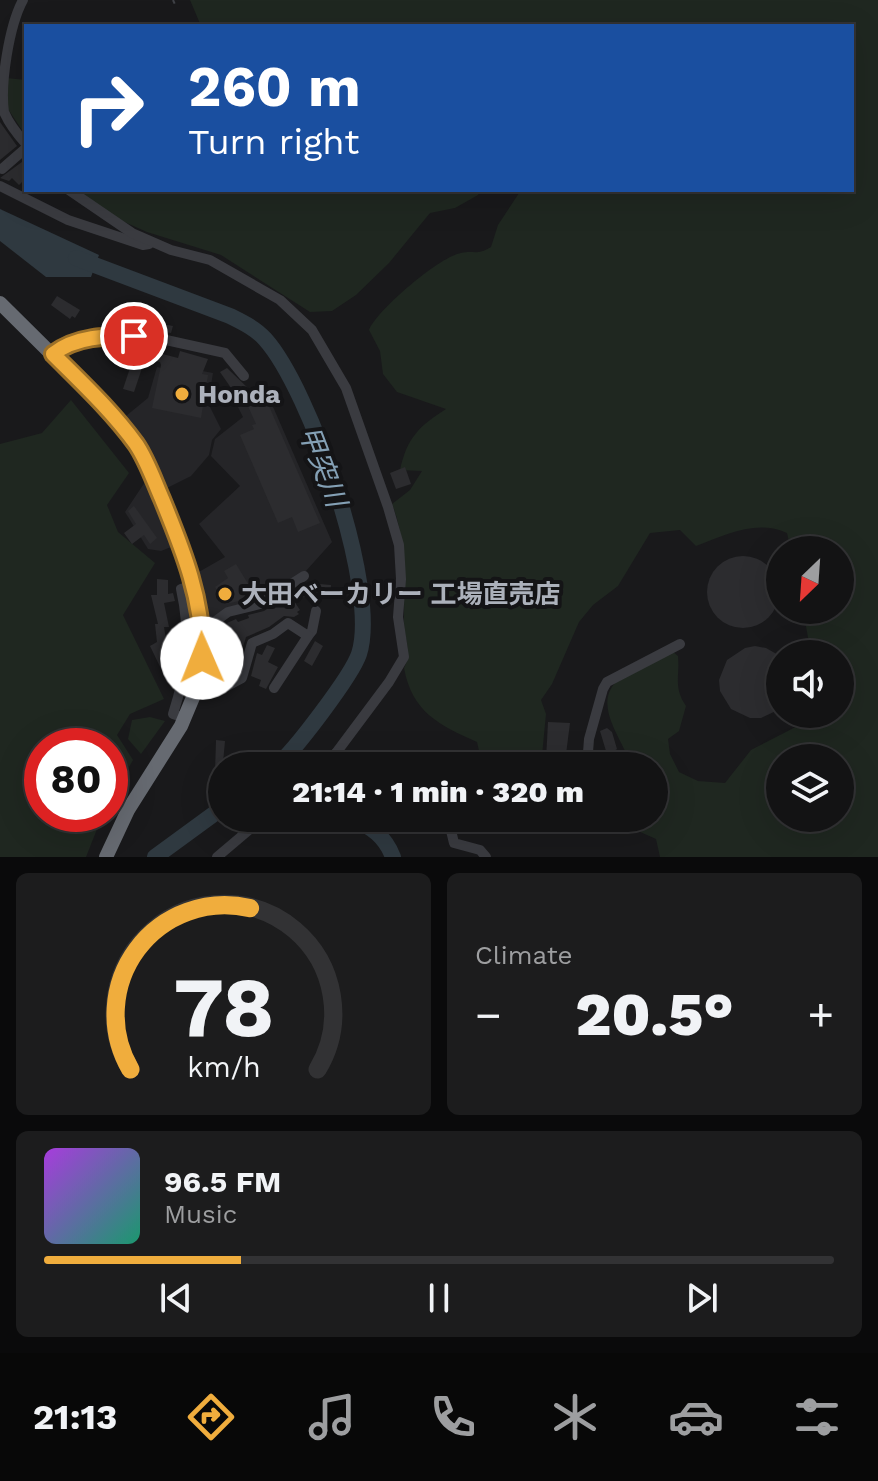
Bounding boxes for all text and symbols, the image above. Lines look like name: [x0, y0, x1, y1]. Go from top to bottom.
text: 260 m: [188, 54, 361, 120]
icon: right: [56, 56, 160, 160]
text: Turn right: [188, 121, 359, 163]
pin: [100, 302, 168, 370]
icon: arrive: [112, 314, 156, 358]
place label: Honda: [198, 379, 280, 409]
marker: Honda: [173, 385, 191, 403]
water label: 甲突川: [292, 421, 354, 514]
north arrow: [766, 536, 854, 624]
map controls: [766, 536, 854, 832]
place label: 大田ベーカリー 工場直売店: [241, 579, 560, 609]
marker: 大田ベーカリー 工場直売店: [216, 585, 234, 603]
position arrow: [160, 616, 244, 700]
button: sound: [766, 640, 854, 728]
speed limit sign: 80: [24, 728, 128, 832]
button: layers: [766, 744, 854, 832]
text: 21:14 · 1 min · 320 m: [292, 774, 584, 809]
text: Climate: [475, 940, 573, 970]
text: 78: [173, 959, 274, 1056]
text: 20.5°: [575, 979, 734, 1050]
text: −: [475, 989, 502, 1041]
text: +: [807, 989, 834, 1041]
text: km/h: [187, 1050, 260, 1084]
text: 96.5 FM: [164, 1164, 281, 1199]
text: Music: [164, 1199, 237, 1229]
icon: previous: [154, 1276, 198, 1320]
icon: pause: [417, 1276, 461, 1320]
icon: next: [680, 1276, 724, 1320]
icon: directions: [183, 1389, 239, 1445]
icon: music: [304, 1389, 360, 1445]
icon: phone: [425, 1389, 481, 1445]
icon: climate: [547, 1389, 603, 1445]
icon: car: [668, 1389, 724, 1445]
icon: filters: [789, 1389, 845, 1445]
text: 21:13: [33, 1396, 117, 1438]

